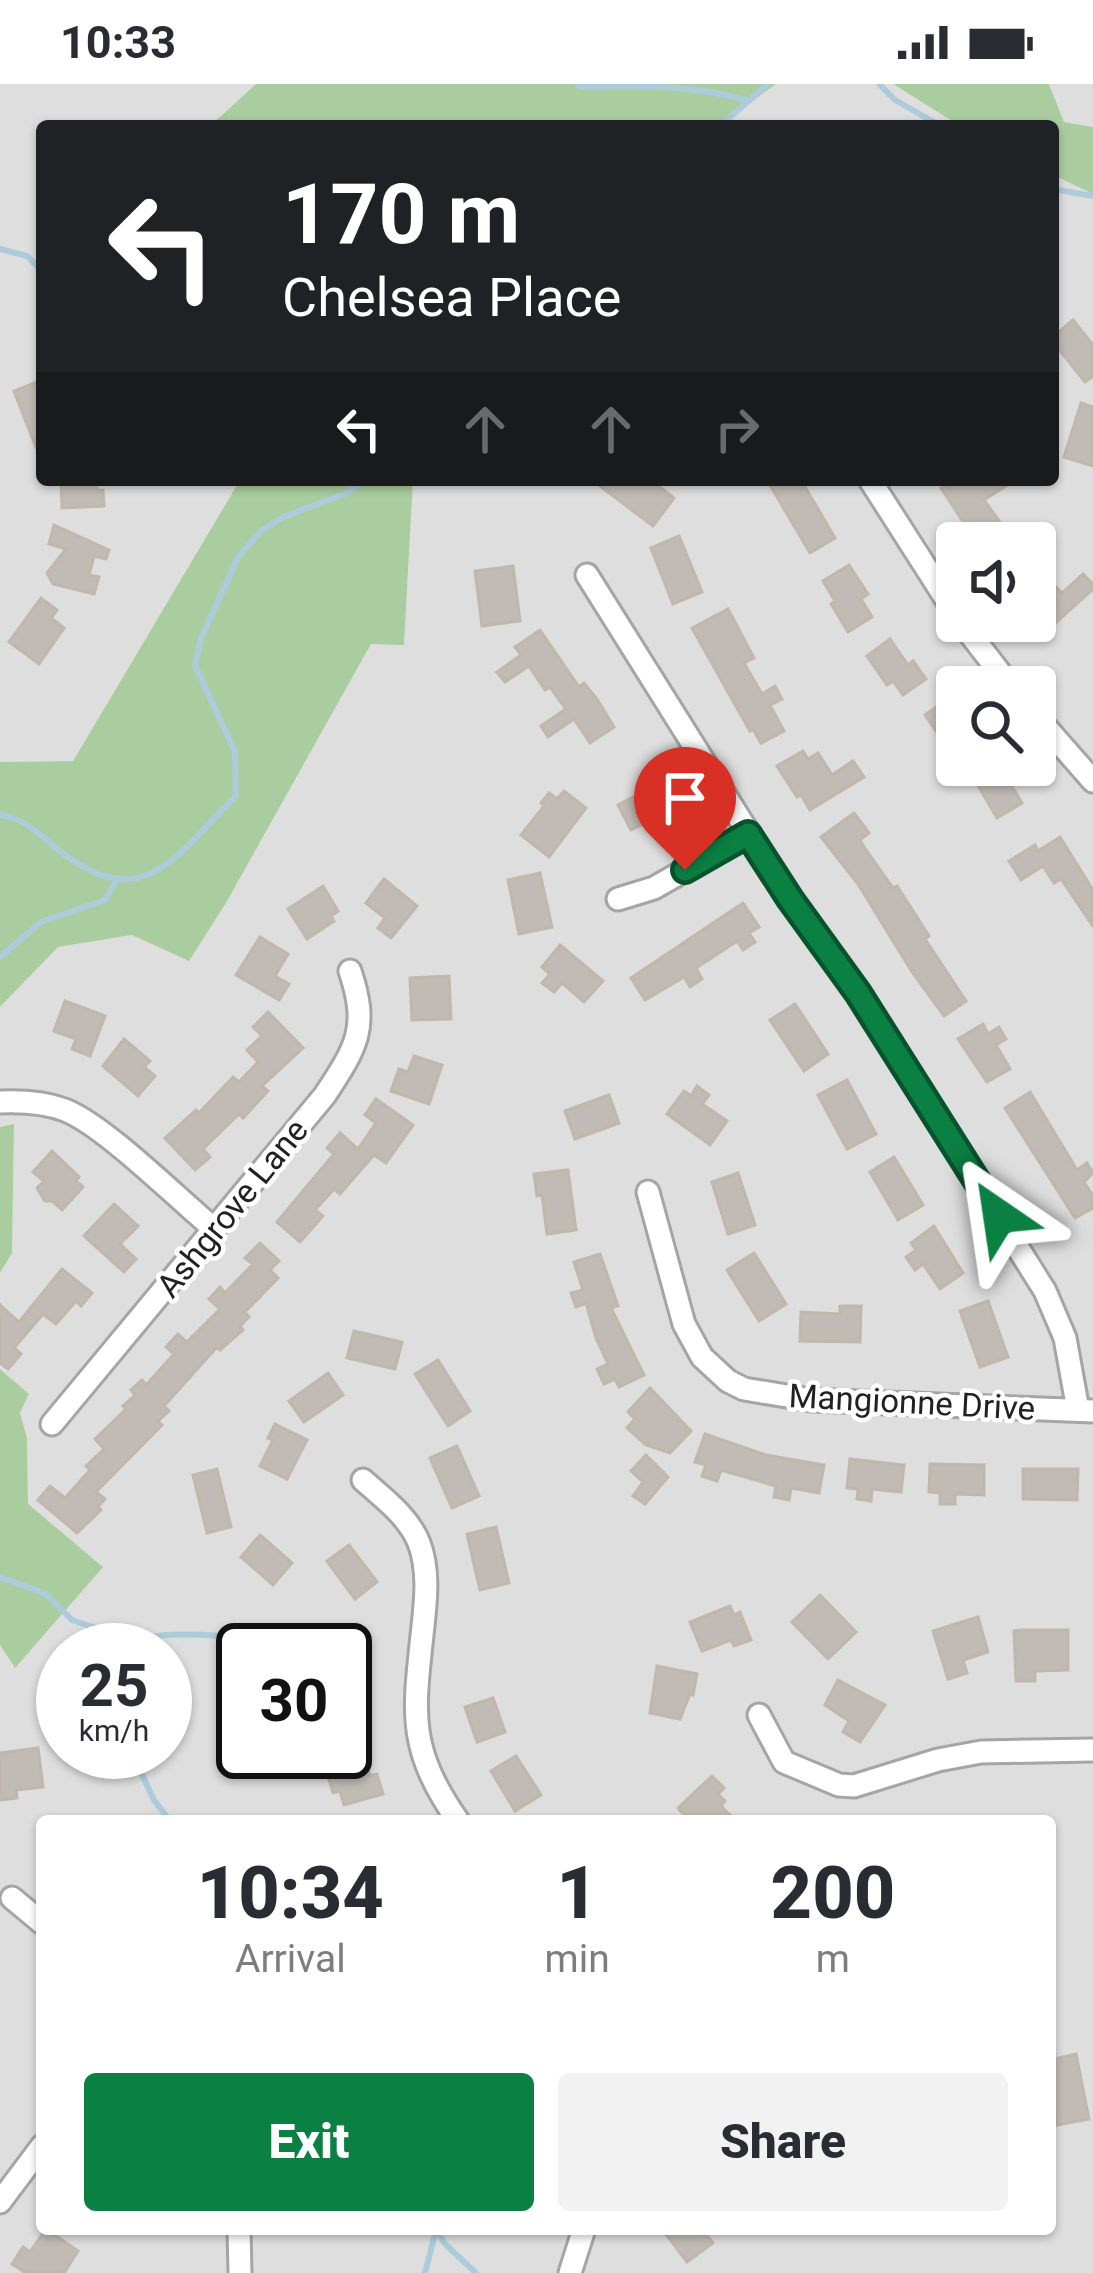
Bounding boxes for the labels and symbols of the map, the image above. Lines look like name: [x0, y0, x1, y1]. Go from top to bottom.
pin: [634, 747, 736, 870]
street label: Ashgrove Lane: [148, 1111, 316, 1305]
position arrow: [936, 1153, 1062, 1279]
street label: Mangionne Drive: [788, 1376, 1036, 1428]
speed limit sign: 30: [216, 1623, 372, 1779]

